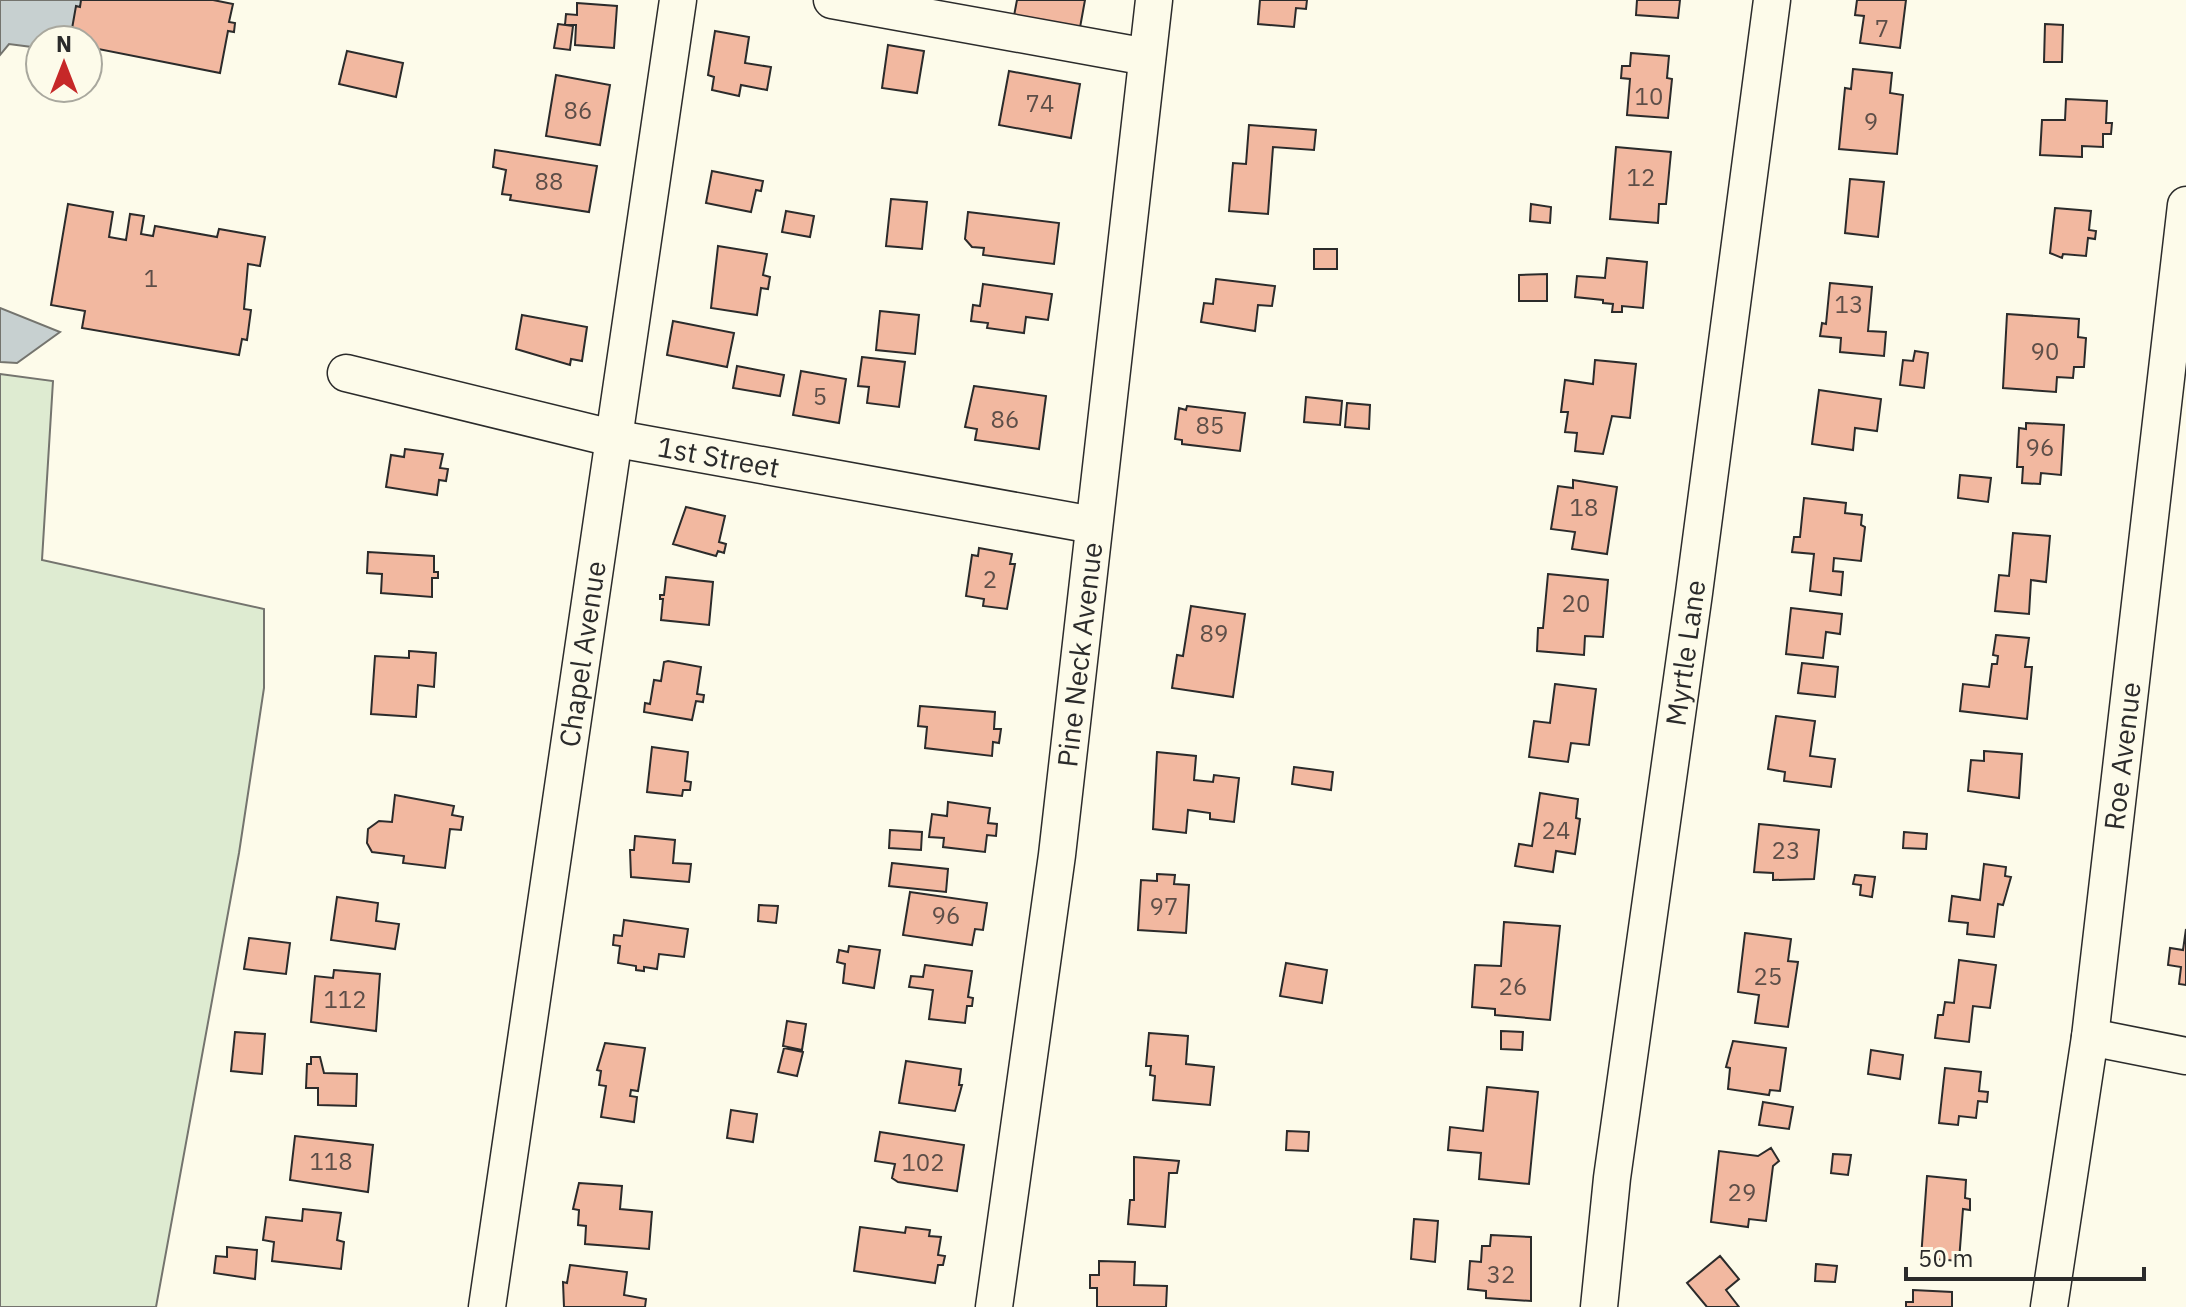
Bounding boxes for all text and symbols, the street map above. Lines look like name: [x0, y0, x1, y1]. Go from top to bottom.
house number: 7: [1875, 12, 1889, 44]
north arrow: [24, 24, 104, 104]
text: N: [56, 29, 72, 58]
house number: 10: [1635, 80, 1663, 112]
house number: 74: [1026, 87, 1054, 119]
house number: 86: [564, 94, 592, 126]
house number: 9: [1864, 105, 1878, 137]
house number: 12: [1627, 161, 1655, 193]
house number: 88: [535, 165, 563, 197]
house number: 1: [144, 262, 158, 294]
house number: 13: [1835, 288, 1863, 320]
house number: 90: [2031, 335, 2059, 367]
house number: 5: [813, 380, 827, 412]
house number: 86: [991, 403, 1019, 435]
house number: 85: [1196, 409, 1224, 441]
street label: 1st Street: [654, 428, 783, 486]
house number: 96: [2026, 431, 2054, 463]
house number: 18: [1570, 491, 1598, 523]
street label: Pine Neck Avenue: [1048, 540, 1110, 769]
street label: Chapel Avenue: [550, 558, 614, 749]
house number: 2: [983, 563, 997, 595]
street label: Myrtle Lane: [1657, 578, 1714, 728]
house number: 20: [1562, 587, 1590, 619]
house number: 89: [1200, 617, 1228, 649]
street label: Roe Avenue: [2095, 680, 2149, 832]
house number: 24: [1542, 814, 1570, 846]
house number: 23: [1772, 834, 1800, 866]
house number: 97: [1150, 890, 1178, 922]
house number: 96: [932, 899, 960, 931]
house number: 25: [1754, 960, 1782, 992]
house number: 26: [1499, 970, 1527, 1002]
house number: 112: [323, 983, 367, 1015]
house number: 118: [309, 1145, 353, 1177]
house number: 102: [901, 1146, 945, 1178]
house number: 29: [1728, 1176, 1756, 1208]
scale bar: [1906, 1231, 2144, 1281]
text: 50 m: [1918, 1242, 1973, 1274]
house number: 32: [1487, 1258, 1515, 1290]

